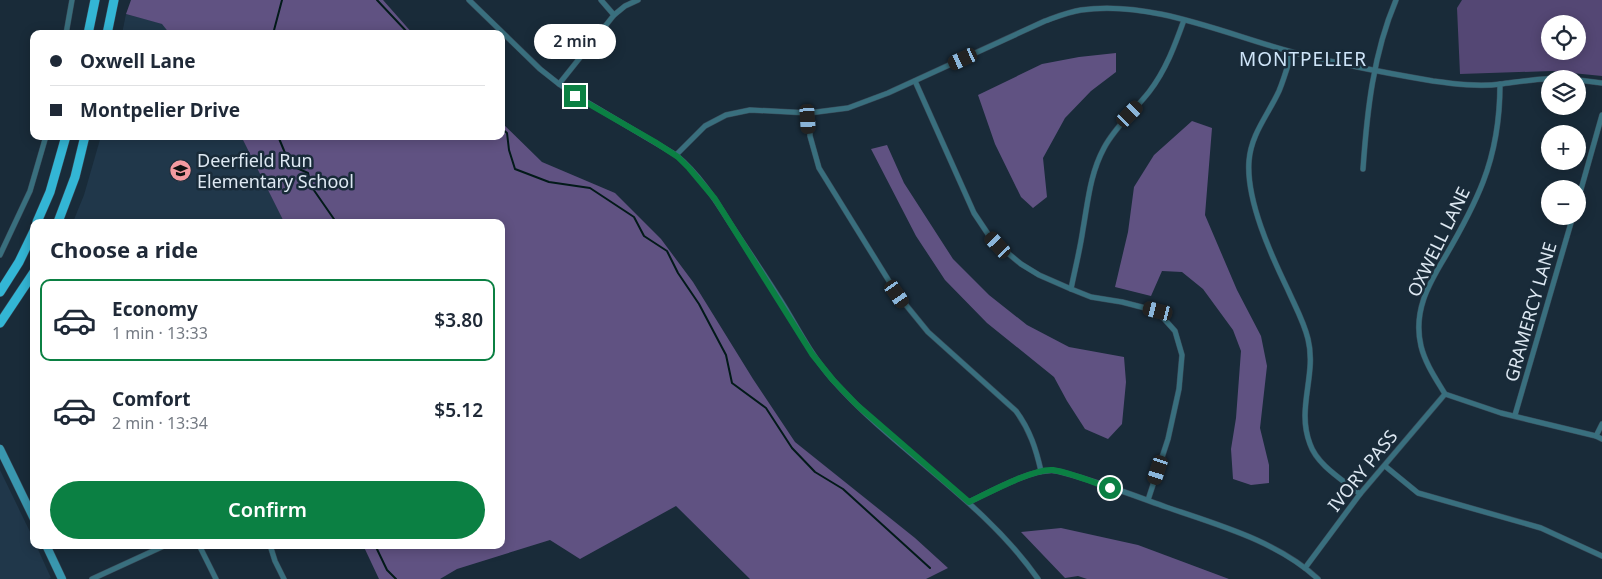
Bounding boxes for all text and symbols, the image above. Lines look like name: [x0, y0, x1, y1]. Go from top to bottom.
map controls: [1541, 15, 1586, 225]
button: locate: [1541, 15, 1586, 60]
callout: 2 min: [534, 23, 616, 58]
text: 2 min: [553, 30, 597, 52]
car: [946, 46, 979, 72]
district label: MONTPELIER: [1239, 46, 1367, 72]
text: Oxwell Lane: [80, 48, 196, 74]
button: layers: [1541, 70, 1586, 115]
route end: [564, 85, 586, 107]
text: Montpelier Drive: [80, 97, 240, 123]
car: [1114, 98, 1145, 130]
car: [799, 104, 816, 134]
button: +: [1541, 125, 1586, 170]
place label: Deerfield Run Elementary School: [197, 148, 354, 193]
school or university icon: Deerfield Run Elementary School: [169, 159, 193, 183]
button: −: [1541, 180, 1586, 225]
street label: OXWELL LANE: [1401, 183, 1475, 300]
car: [982, 229, 1013, 261]
text: Choose a ride: [50, 234, 198, 264]
street label: GRAMERCY LANE: [1499, 239, 1561, 384]
car: [882, 277, 911, 311]
text: Economy: [112, 296, 198, 322]
icon: car: [52, 298, 97, 343]
car: [1141, 300, 1174, 322]
text: $3.80: [434, 307, 483, 333]
text: 1 min · 13:33: [112, 322, 208, 344]
text: Comfort: [112, 386, 191, 412]
icon: car: [52, 388, 97, 433]
text: $5.12: [434, 397, 483, 423]
text: 2 min · 13:34: [112, 412, 208, 434]
street label: IVORY PASS: [1322, 425, 1402, 516]
car: [1146, 453, 1169, 487]
route start: [1099, 477, 1121, 499]
button: Confirm: [50, 481, 485, 539]

